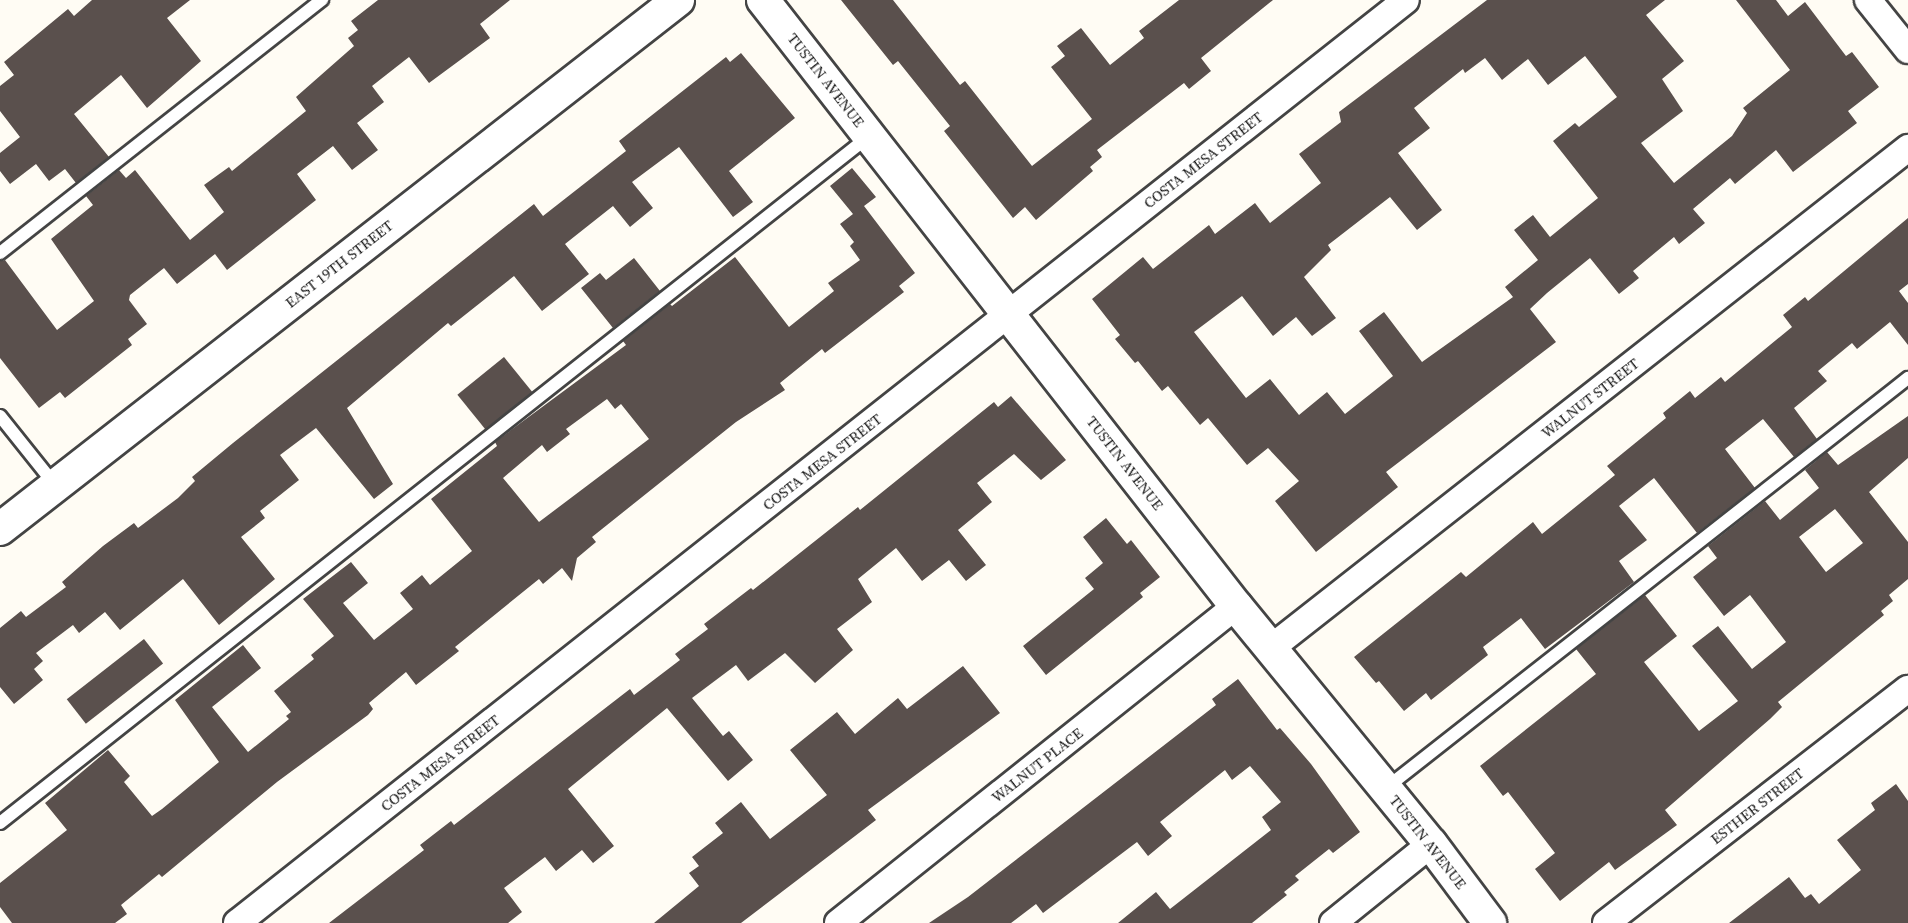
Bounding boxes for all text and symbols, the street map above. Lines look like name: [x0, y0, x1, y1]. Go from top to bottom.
street label: TUSTIN AVENUE: [784, 30, 868, 130]
street label: COSTA MESA STREET: [1140, 108, 1266, 212]
street label: EAST 19TH STREET: [281, 216, 397, 312]
street label: WALNUT STREET: [1538, 354, 1642, 442]
street label: COSTA MESA STREET: [759, 410, 885, 514]
street label: TUSTIN AVENUE: [1083, 413, 1167, 513]
street label: COSTA MESA STREET: [377, 711, 503, 815]
street label: WALNUT PLACE: [988, 724, 1086, 806]
street label: ESTHER STREET: [1707, 764, 1807, 848]
street label: TUSTIN AVENUE: [1386, 792, 1470, 892]

